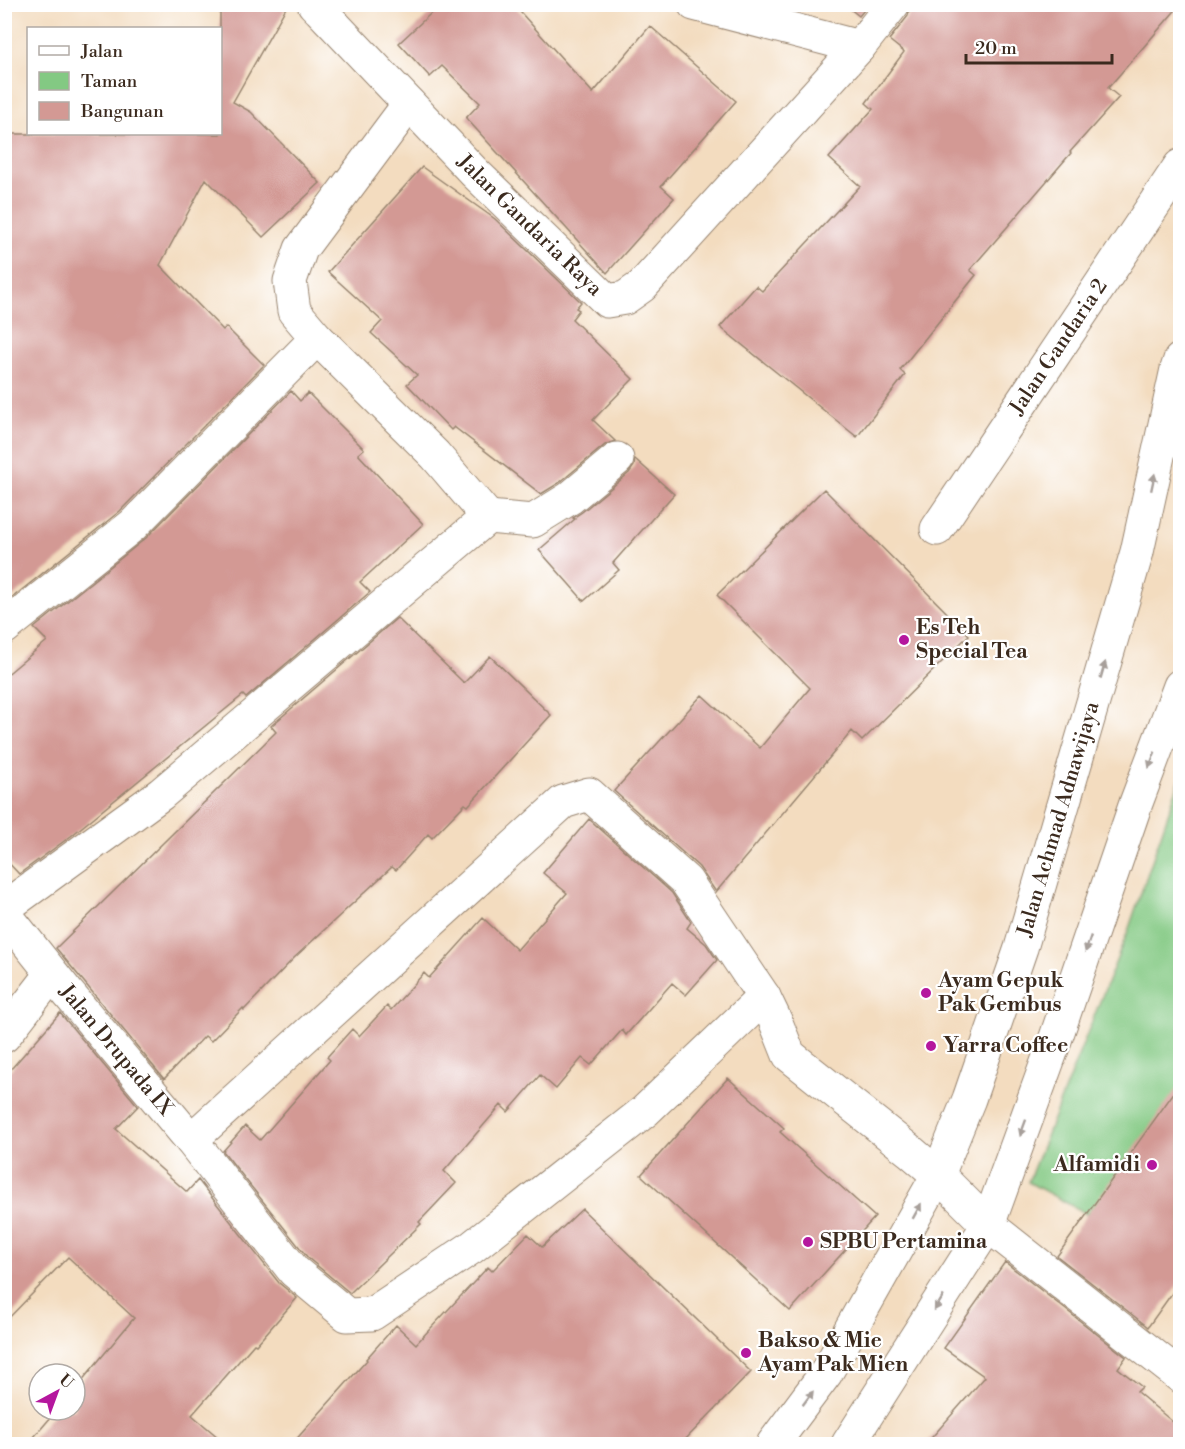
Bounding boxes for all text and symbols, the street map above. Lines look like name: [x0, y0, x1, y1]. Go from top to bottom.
legend: [27, 27, 222, 135]
scale bar: [966, 27, 1112, 65]
text: 20 m: [975, 37, 1017, 60]
text: Jalan: [80, 40, 123, 63]
text: Taman: [81, 70, 138, 93]
text: Bangunan: [80, 100, 164, 123]
street label: Jalan Gandaria Raya: [451, 148, 608, 302]
street label: Jalan Gandaria 2: [1004, 274, 1114, 421]
one-way arrow: [1148, 473, 1158, 491]
place label: Es Teh Special Tea: [916, 615, 1028, 665]
marker: Es Teh Special Tea: [897, 633, 911, 647]
one-way arrow: [1099, 661, 1108, 679]
street label: Jalan Achmad Adnawijaya: [1012, 698, 1106, 941]
one-way arrow: [1147, 751, 1157, 769]
one-way arrow: [1082, 935, 1092, 953]
place label: Ayam Gepuk Pak Gembus: [937, 968, 1064, 1018]
street label: Jalan Drupada IX: [53, 979, 179, 1122]
marker: Ayam Gepuk Pak Gembus: [919, 986, 933, 1000]
place label: Yarra Coffee: [943, 1033, 1068, 1059]
marker: Yarra Coffee: [924, 1039, 938, 1053]
one-way arrow: [1018, 1119, 1028, 1137]
place label: Alfamidi: [1052, 1152, 1140, 1178]
marker: Alfamidi: [1145, 1158, 1159, 1172]
one-way arrow: [912, 1203, 922, 1220]
place label: SPBU Pertamina: [820, 1229, 988, 1255]
marker: SPBU Pertamina: [801, 1235, 815, 1249]
one-way arrow: [933, 1294, 944, 1311]
place label: Bakso & Mie Ayam Pak Mien: [757, 1328, 908, 1378]
marker: Bakso & Mie Ayam Pak Mien: [739, 1346, 753, 1360]
north arrow: [27, 1362, 87, 1422]
text: U: [55, 1370, 78, 1393]
one-way arrow: [802, 1390, 814, 1405]

